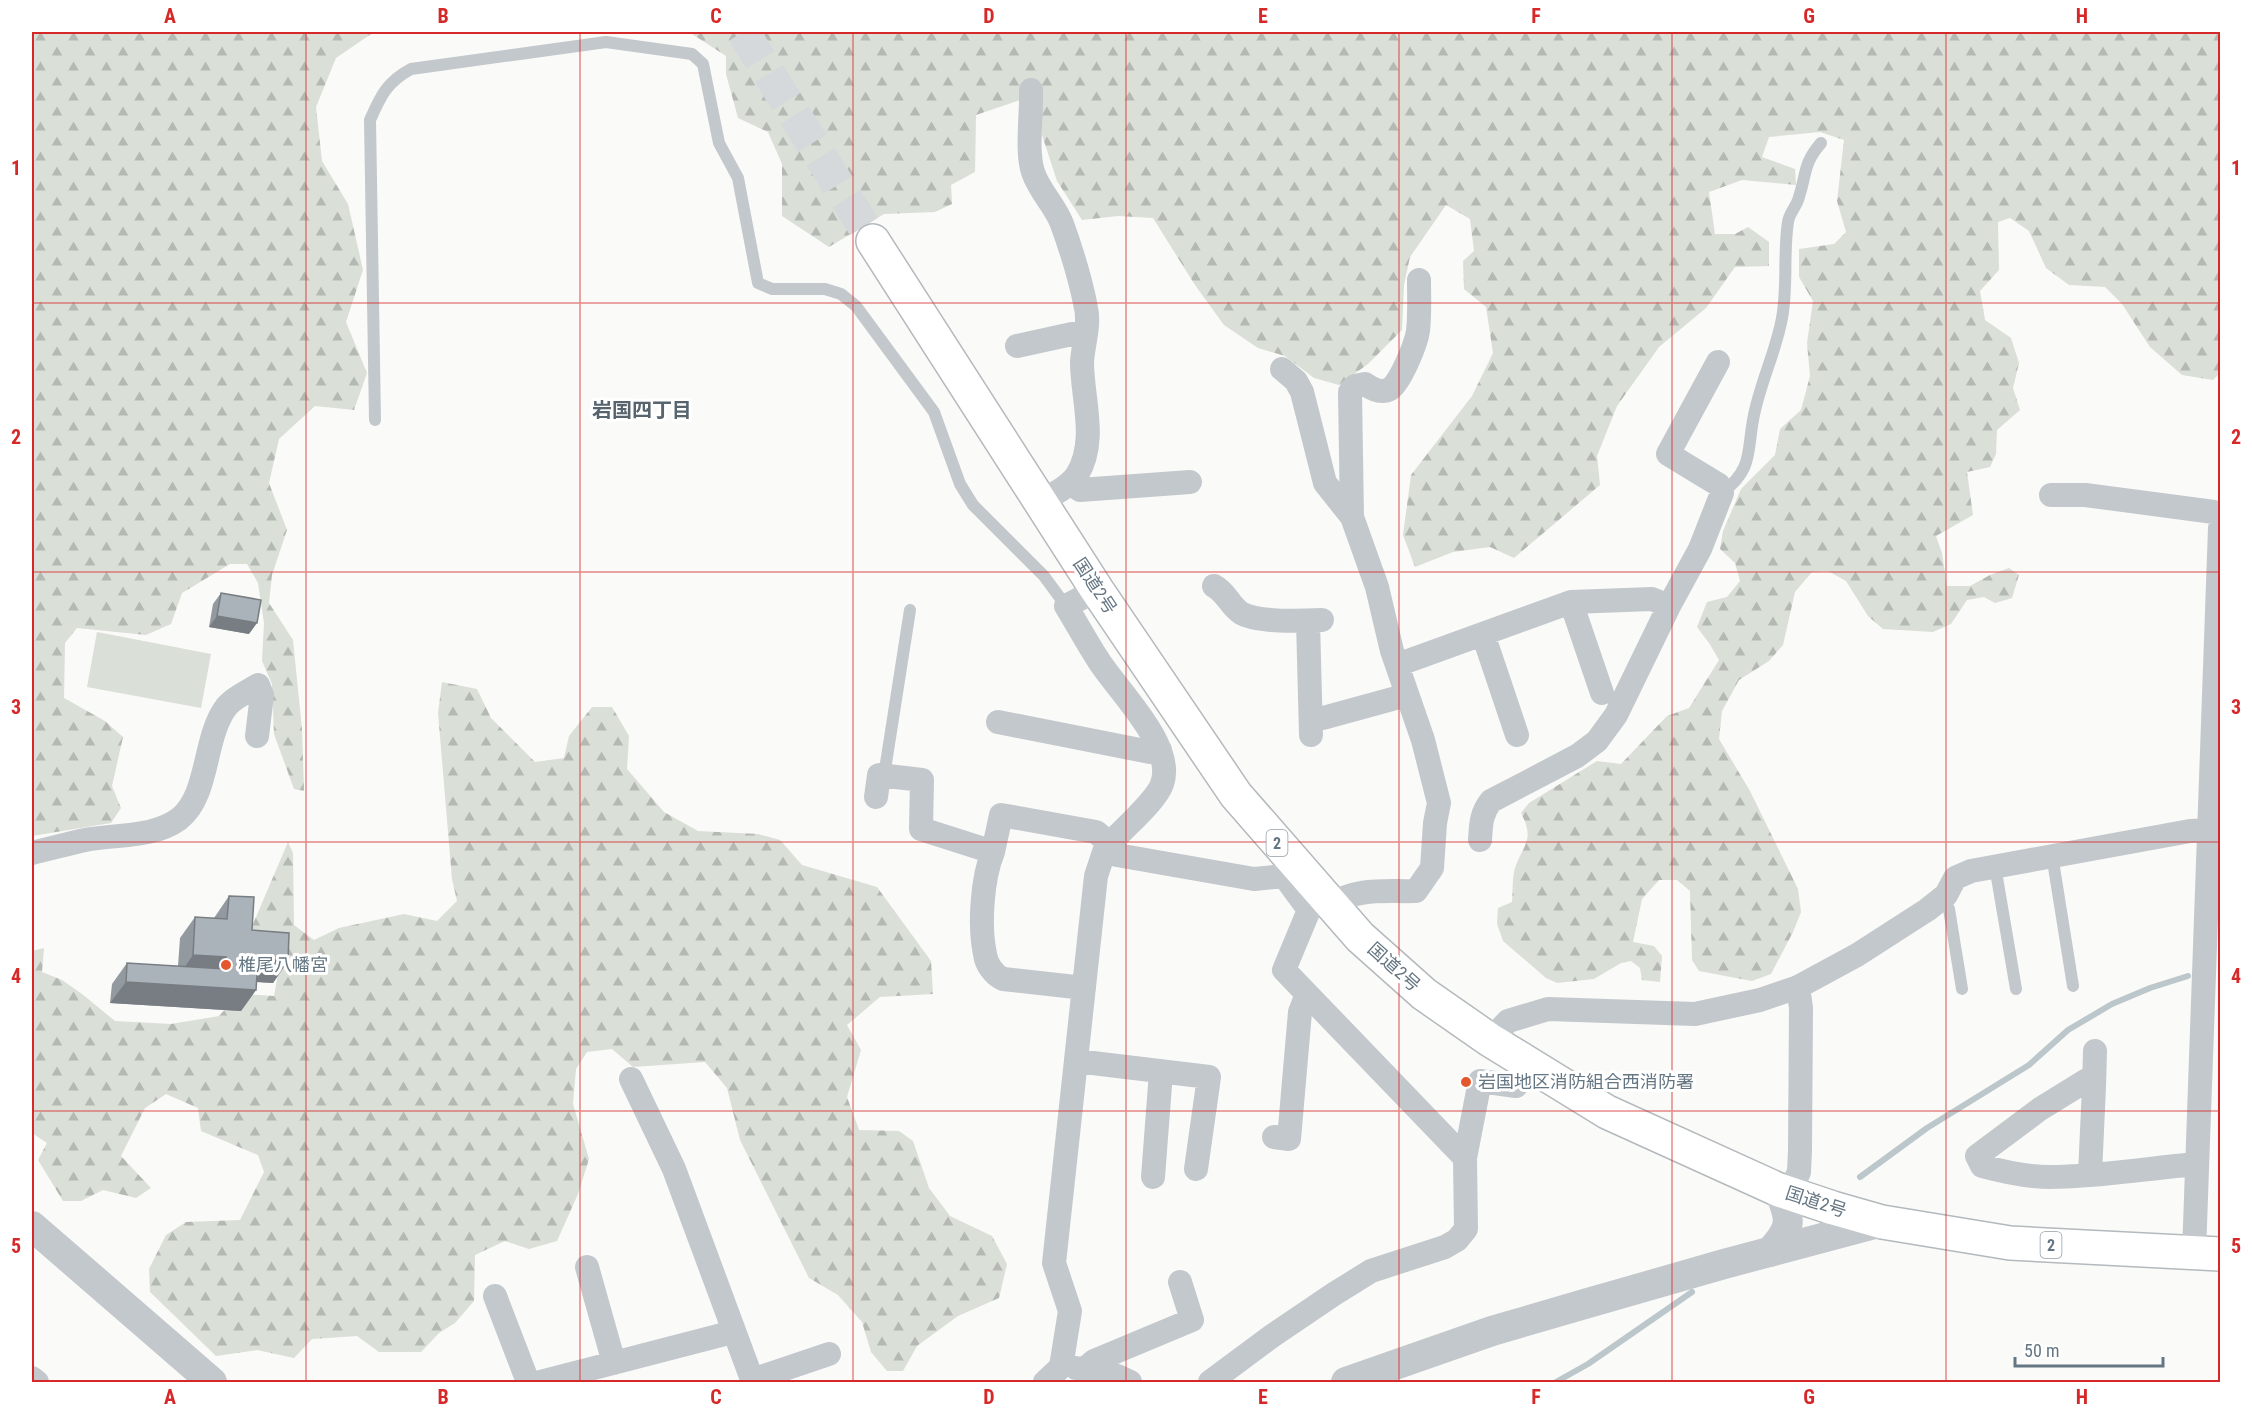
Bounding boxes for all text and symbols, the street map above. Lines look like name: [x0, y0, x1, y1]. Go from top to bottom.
text: A: [164, 4, 176, 28]
text: B: [437, 4, 449, 28]
text: C: [710, 4, 722, 28]
text: D: [983, 4, 995, 28]
text: E: [1258, 4, 1268, 28]
text: F: [1531, 4, 1541, 28]
text: G: [1803, 4, 1815, 28]
text: H: [2076, 4, 2088, 28]
text: 1: [11, 156, 21, 180]
text: 1: [2231, 156, 2241, 180]
district label: 岩国四丁目: [592, 398, 692, 422]
text: 2: [11, 425, 21, 449]
text: 2: [2231, 425, 2241, 449]
street label: 国道2号: [1069, 554, 1121, 618]
text: 3: [11, 695, 21, 719]
text: 3: [2231, 695, 2241, 719]
road number: 2: [1266, 830, 1288, 856]
street label: 国道2号: [1364, 938, 1425, 995]
place label: 椎尾八幡宮: [238, 954, 328, 975]
marker: 椎尾八幡宮: [219, 958, 233, 972]
text: 4: [11, 964, 21, 988]
text: 4: [2231, 964, 2241, 988]
place label: 岩国地区消防組合西消防署: [1478, 1071, 1694, 1092]
marker: 岩国地区消防組合西消防署: [1459, 1075, 1473, 1089]
street label: 国道2号: [1783, 1182, 1849, 1221]
road number: 2: [2040, 1232, 2062, 1258]
text: 5: [11, 1234, 21, 1258]
text: 5: [2231, 1234, 2241, 1258]
scale bar: [2015, 1330, 2164, 1368]
text: 50 m: [2024, 1340, 2059, 1361]
text: A: [164, 1385, 176, 1409]
text: B: [437, 1385, 449, 1409]
text: C: [710, 1385, 722, 1409]
text: D: [983, 1385, 995, 1409]
text: E: [1258, 1385, 1268, 1409]
text: F: [1531, 1385, 1541, 1409]
text: G: [1803, 1385, 1815, 1409]
text: H: [2076, 1385, 2088, 1409]

